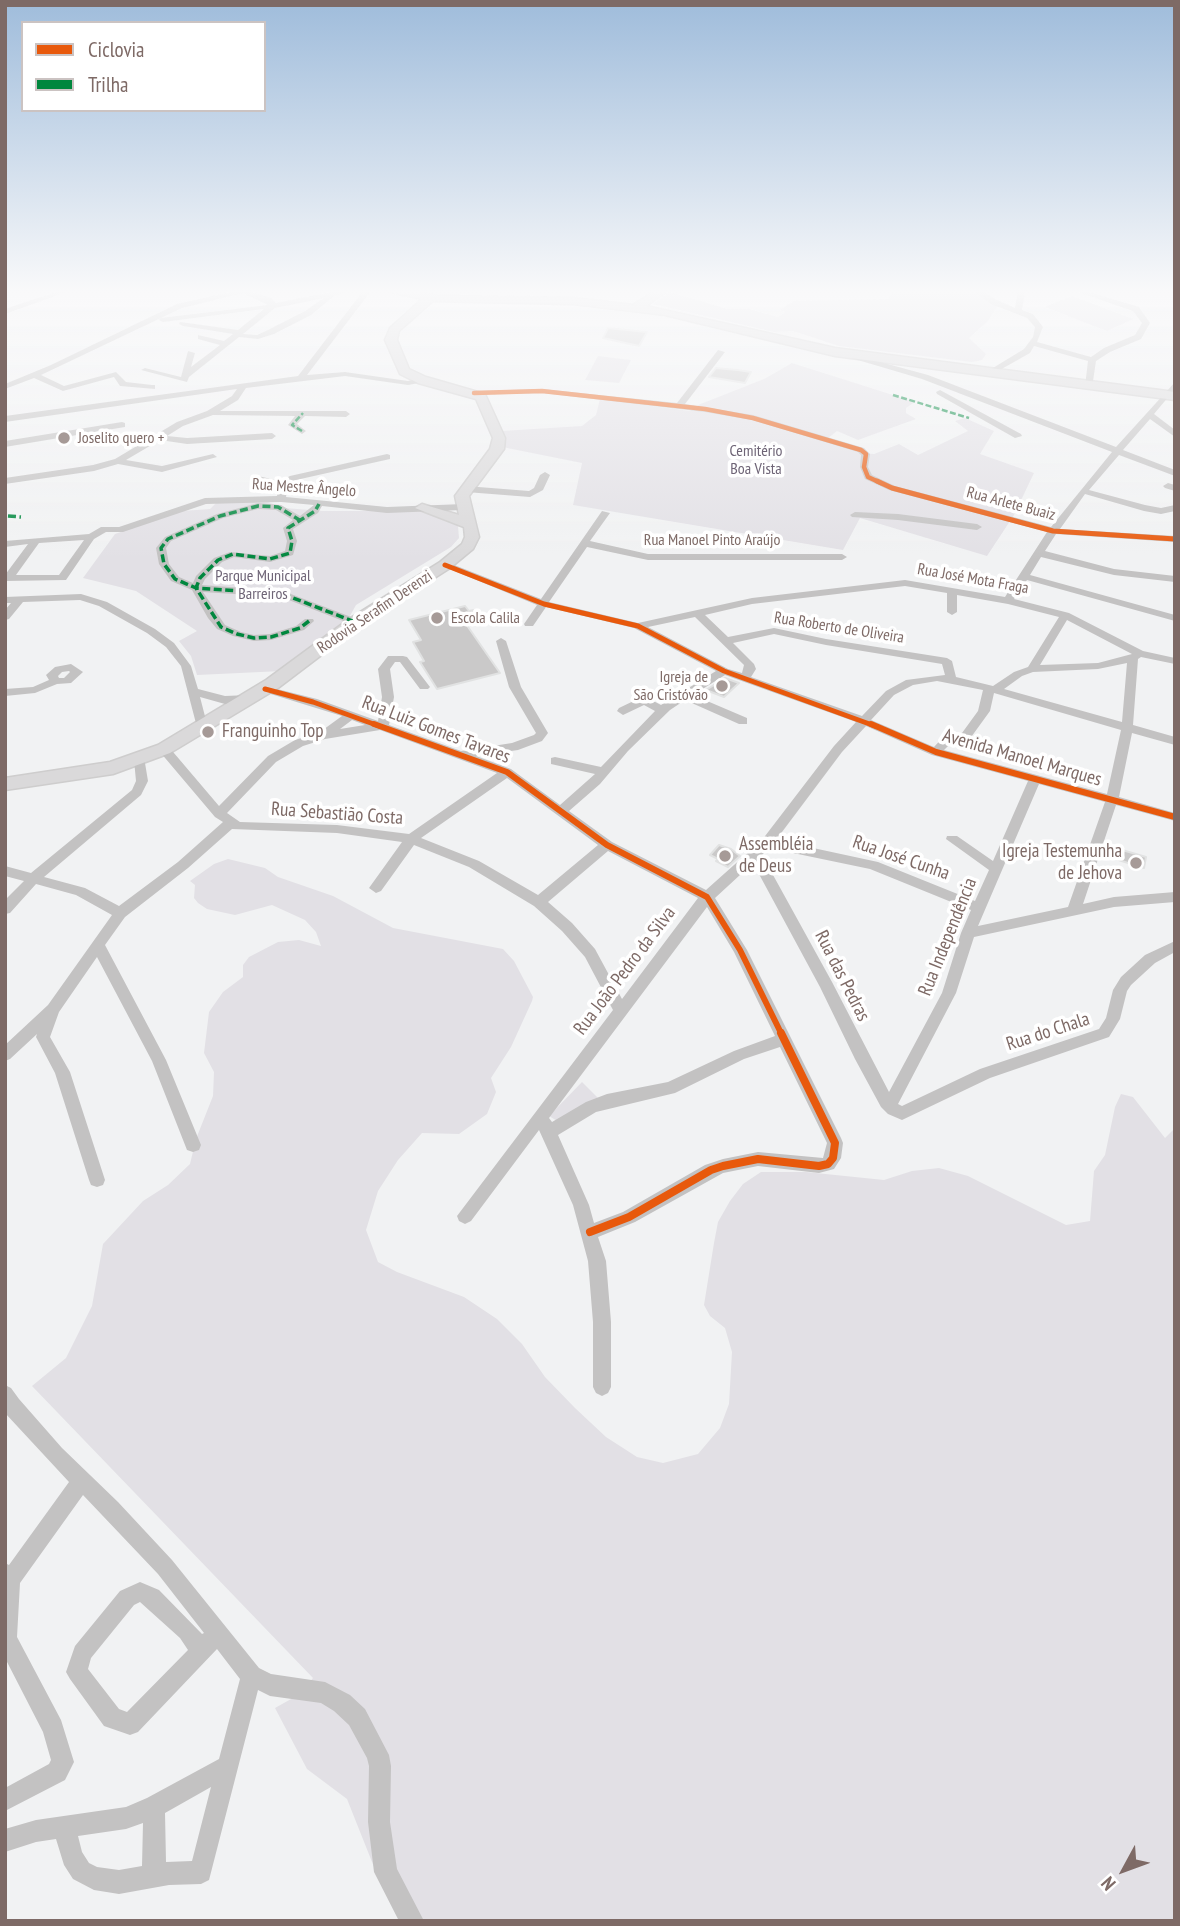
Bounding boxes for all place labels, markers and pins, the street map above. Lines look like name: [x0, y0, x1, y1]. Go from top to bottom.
place label: Joselito quero +: [78, 428, 164, 448]
marker: Joselito quero +: [56, 430, 72, 446]
place label: Escola Calila: [451, 608, 520, 628]
marker: Escola Calila: [429, 610, 445, 626]
place label: Igreja de São Cristóvão: [634, 667, 708, 705]
marker: Igreja de São Cristóvão: [714, 678, 730, 694]
place label: Franguinho Top: [222, 721, 324, 743]
marker: Franguinho Top: [200, 724, 216, 740]
place label: Assembléia de Deus: [739, 834, 813, 878]
place label: Igreja Testemunha de Jehova: [1002, 841, 1122, 885]
marker: Assembléia de Deus: [717, 848, 733, 864]
marker: Igreja Testemunha de Jehova: [1128, 855, 1144, 871]

